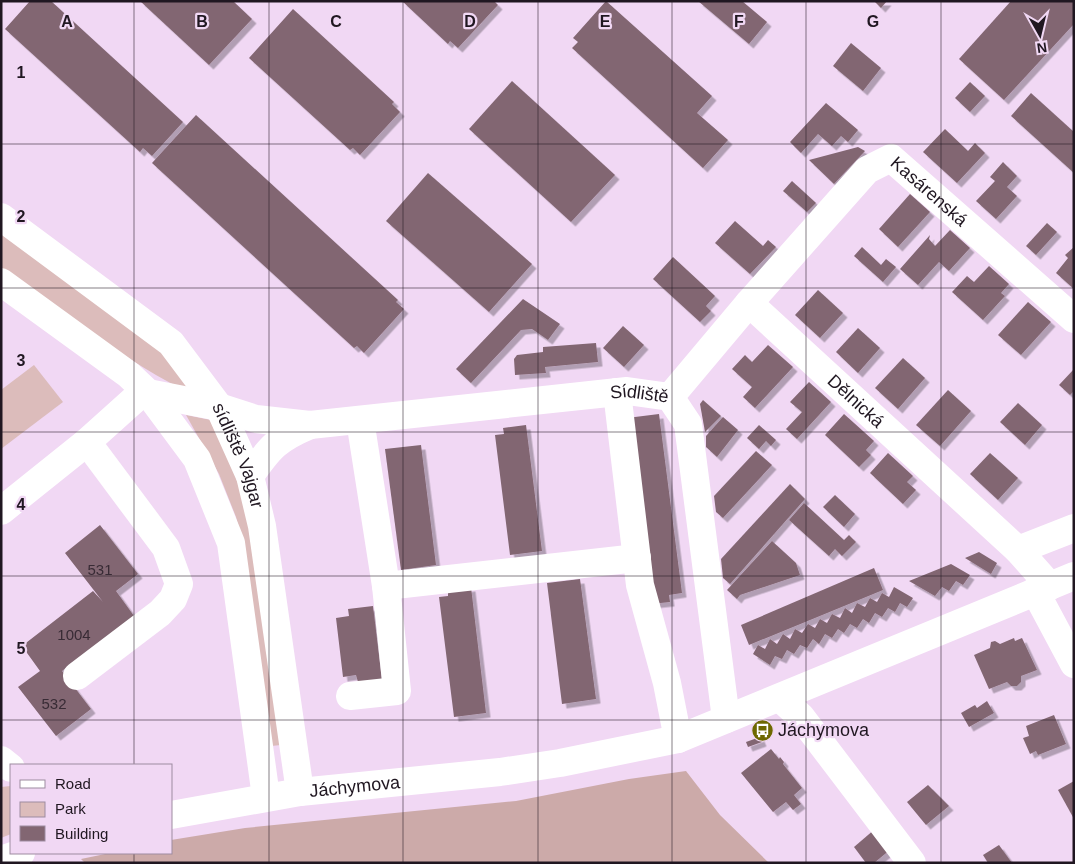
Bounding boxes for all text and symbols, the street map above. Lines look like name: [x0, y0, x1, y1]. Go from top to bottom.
north arrow: [1015, 10, 1065, 60]
text: A: [61, 13, 73, 30]
text: B: [196, 13, 208, 30]
text: C: [330, 13, 342, 30]
text: D: [464, 13, 476, 30]
text: E: [600, 13, 611, 30]
text: F: [734, 13, 744, 30]
text: G: [867, 13, 879, 30]
text: N: [1036, 39, 1048, 57]
text: 1: [17, 64, 26, 81]
street label: Kasárenská: [887, 152, 972, 231]
text: 2: [17, 208, 26, 225]
text: 3: [17, 352, 26, 369]
street label: Dělnická: [824, 370, 889, 432]
street label: Sídliště: [609, 381, 670, 407]
street label: sídliště Vajgar: [208, 400, 267, 510]
text: 4: [17, 496, 26, 513]
house number: 531: [87, 561, 113, 578]
house number: 1004: [57, 626, 91, 643]
text: 5: [17, 640, 26, 657]
house number: 532: [41, 695, 67, 712]
bus stop icon: Jáchymova: [750, 718, 774, 742]
place label: Jáchymova: [778, 720, 870, 740]
legend: [10, 764, 172, 854]
street label: Jáchymova: [308, 772, 402, 801]
text: Road: [55, 775, 91, 792]
text: Park: [55, 800, 86, 817]
text: Building: [55, 825, 108, 842]

